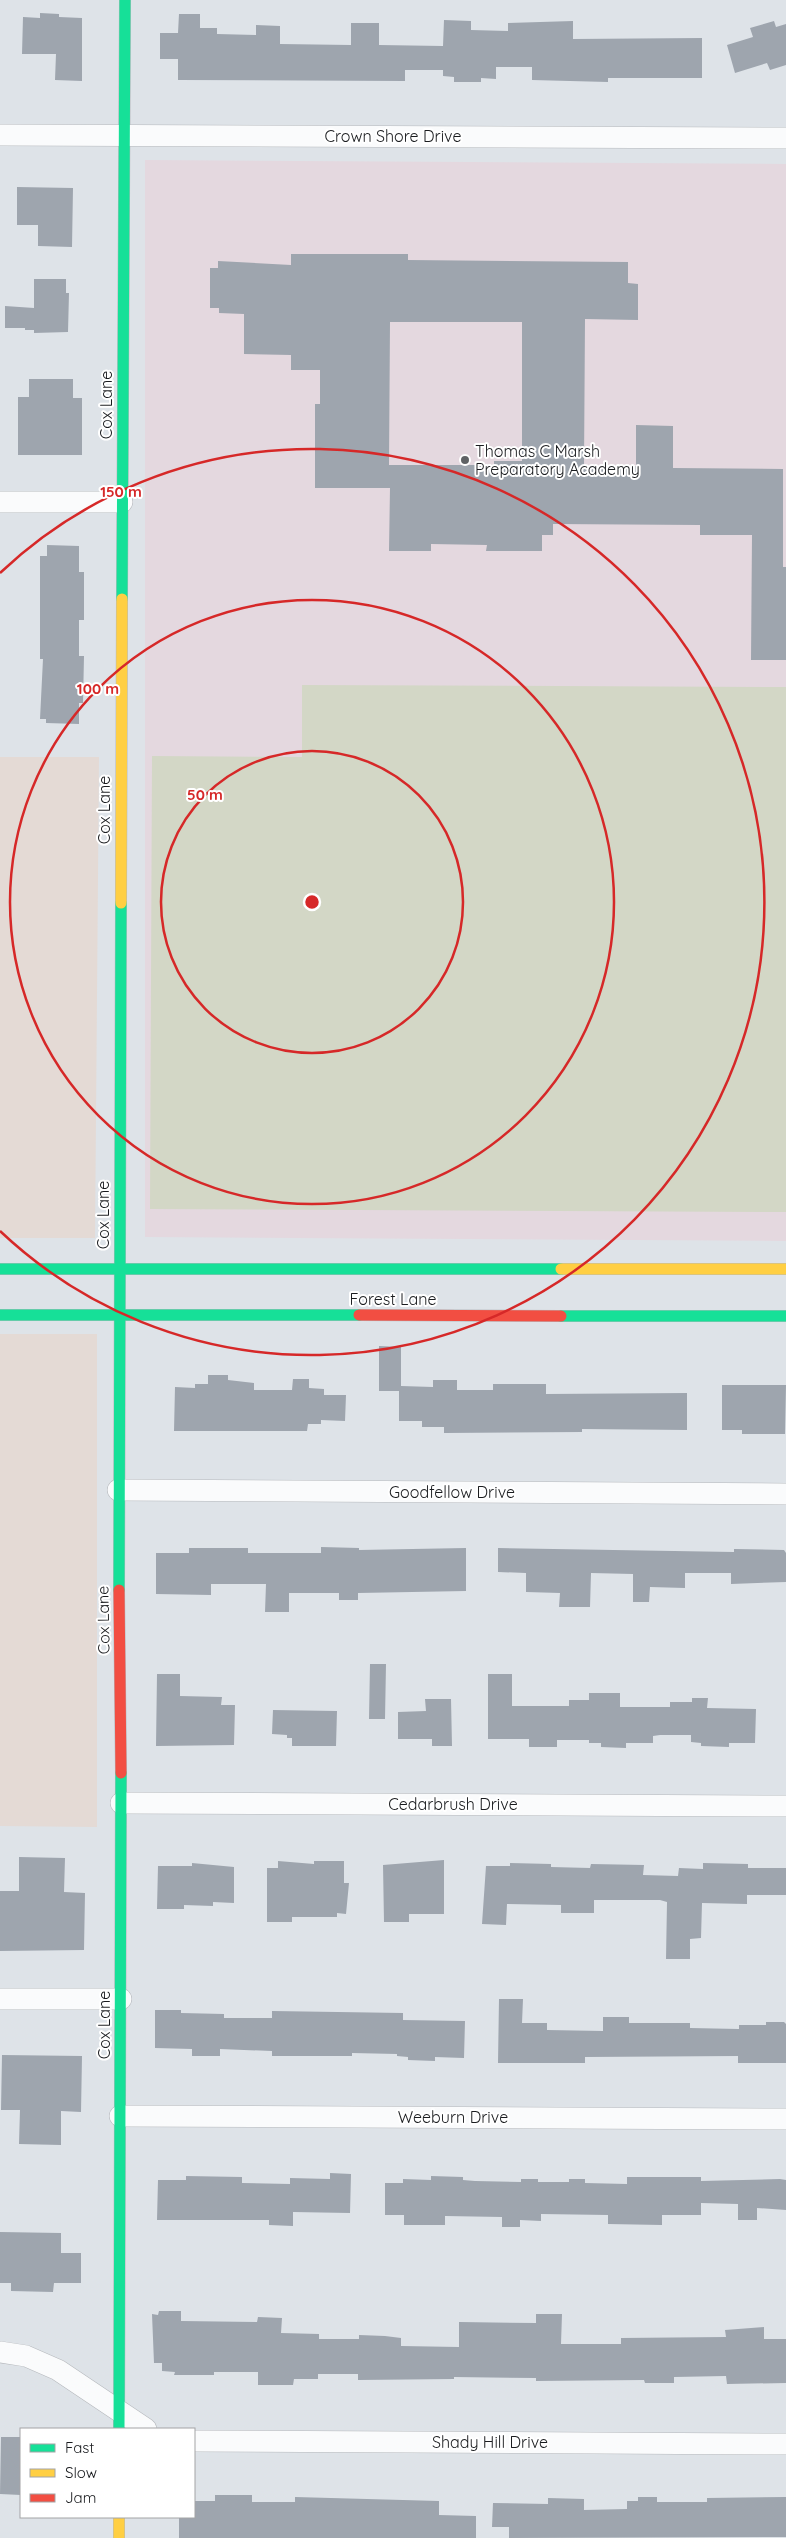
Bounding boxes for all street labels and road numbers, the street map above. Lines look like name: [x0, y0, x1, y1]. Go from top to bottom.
street label: Crown Shore Drive: [324, 126, 462, 146]
street label: Cox Lane: [96, 371, 116, 439]
street label: Cox Lane: [94, 776, 114, 844]
street label: Cox Lane: [93, 1181, 113, 1249]
street label: Forest Lane: [349, 1289, 437, 1309]
street label: Goodfellow Drive: [389, 1482, 515, 1502]
street label: Cox Lane: [92, 1586, 114, 1654]
street label: Cedarbrush Drive: [388, 1794, 518, 1814]
street label: Cox Lane: [94, 1991, 114, 2059]
street label: Weeburn Drive: [398, 2107, 508, 2127]
street label: Shady Hill Drive: [432, 2432, 548, 2452]

